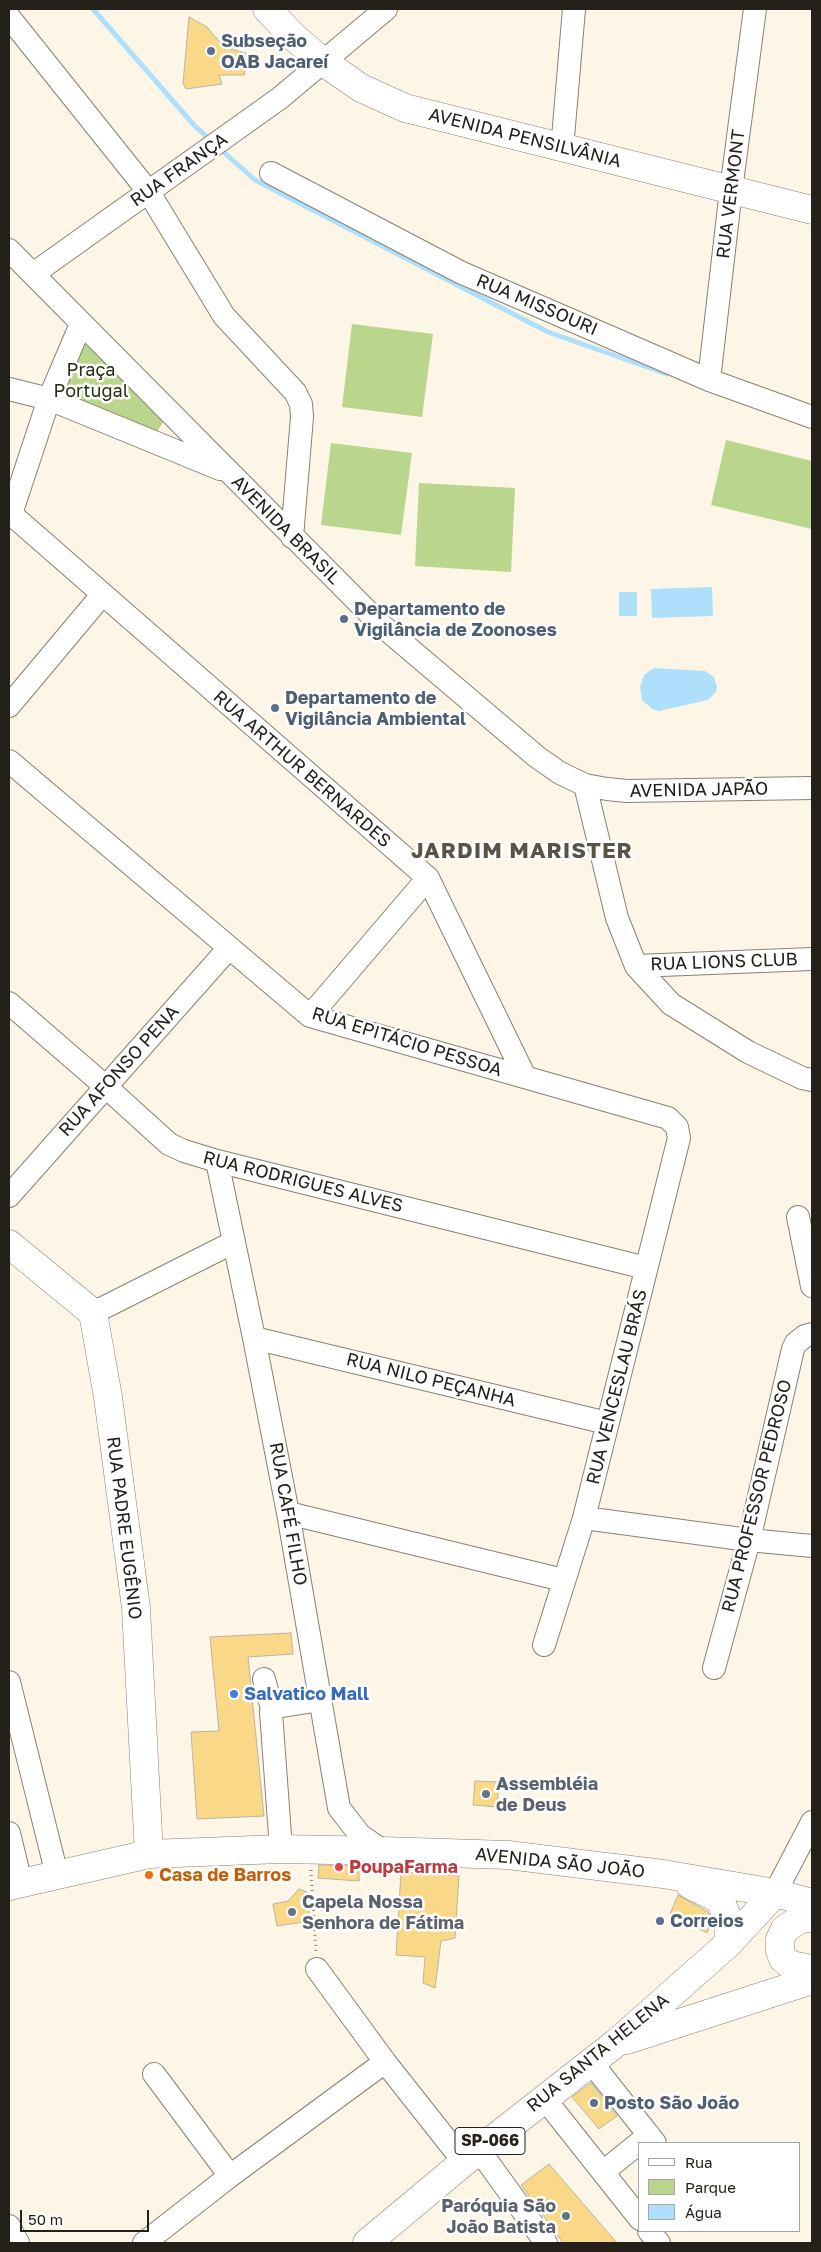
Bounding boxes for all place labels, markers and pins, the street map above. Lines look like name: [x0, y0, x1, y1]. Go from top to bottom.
place label: Subseção OAB Jacareí: [221, 30, 328, 72]
marker: Subseção OAB Jacareí: [205, 45, 217, 57]
place label: Departamento de Vigilância de Zoonoses: [354, 598, 557, 640]
marker: Departamento de Vigilância de Zoonoses: [338, 613, 350, 625]
place label: Departamento de Vigilância Ambiental: [285, 687, 466, 730]
marker: Departamento de Vigilância Ambiental: [269, 702, 281, 714]
place label: Salvatico Mall: [244, 1683, 369, 1705]
marker: Salvatico Mall: [228, 1688, 240, 1700]
place label: Assembléia de Deus: [496, 1773, 598, 1816]
marker: Assembléia de Deus: [480, 1788, 492, 1800]
place label: PoupaFarma: [349, 1856, 458, 1878]
marker: PoupaFarma: [333, 1861, 345, 1873]
place label: Casa de Barros: [159, 1864, 291, 1886]
marker: Casa de Barros: [143, 1869, 155, 1881]
place label: Capela Nossa Senhora de Fátima: [302, 1891, 464, 1934]
marker: Capela Nossa Senhora de Fátima: [286, 1906, 298, 1918]
place label: Correios: [670, 1910, 744, 1932]
marker: Correios: [654, 1915, 666, 1927]
place label: Posto São João: [604, 2092, 739, 2114]
marker: Posto São João: [588, 2097, 600, 2109]
place label: Paróquia São João Batista: [441, 2195, 556, 2238]
marker: Paróquia São João Batista: [560, 2210, 572, 2222]

